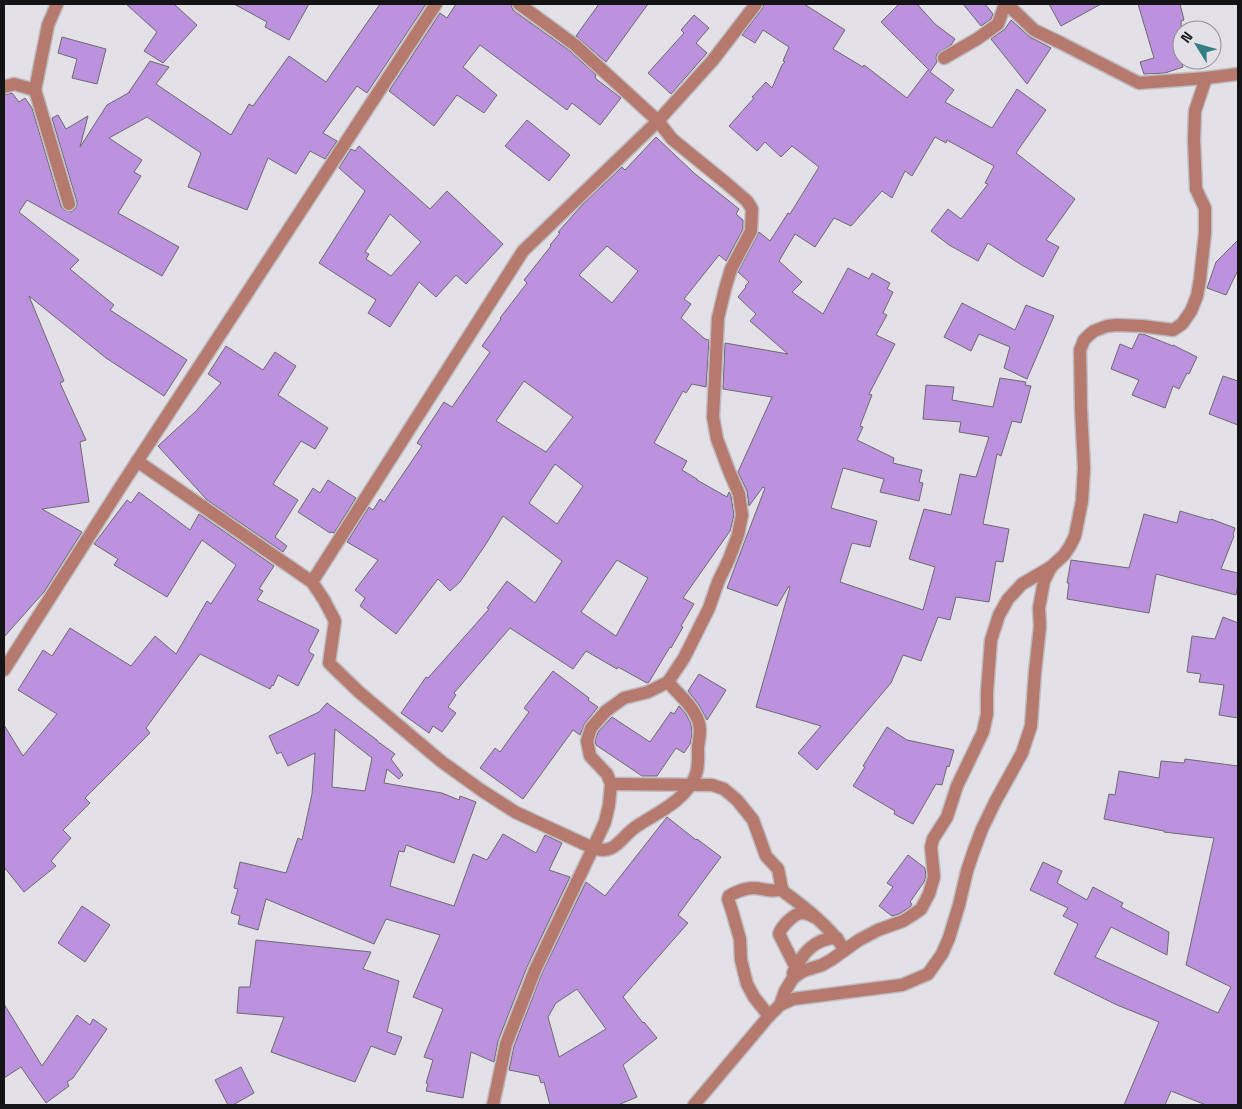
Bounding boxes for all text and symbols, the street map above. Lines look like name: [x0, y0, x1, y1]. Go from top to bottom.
north arrow: [1172, 20, 1222, 70]
text: N: [1177, 28, 1197, 46]

